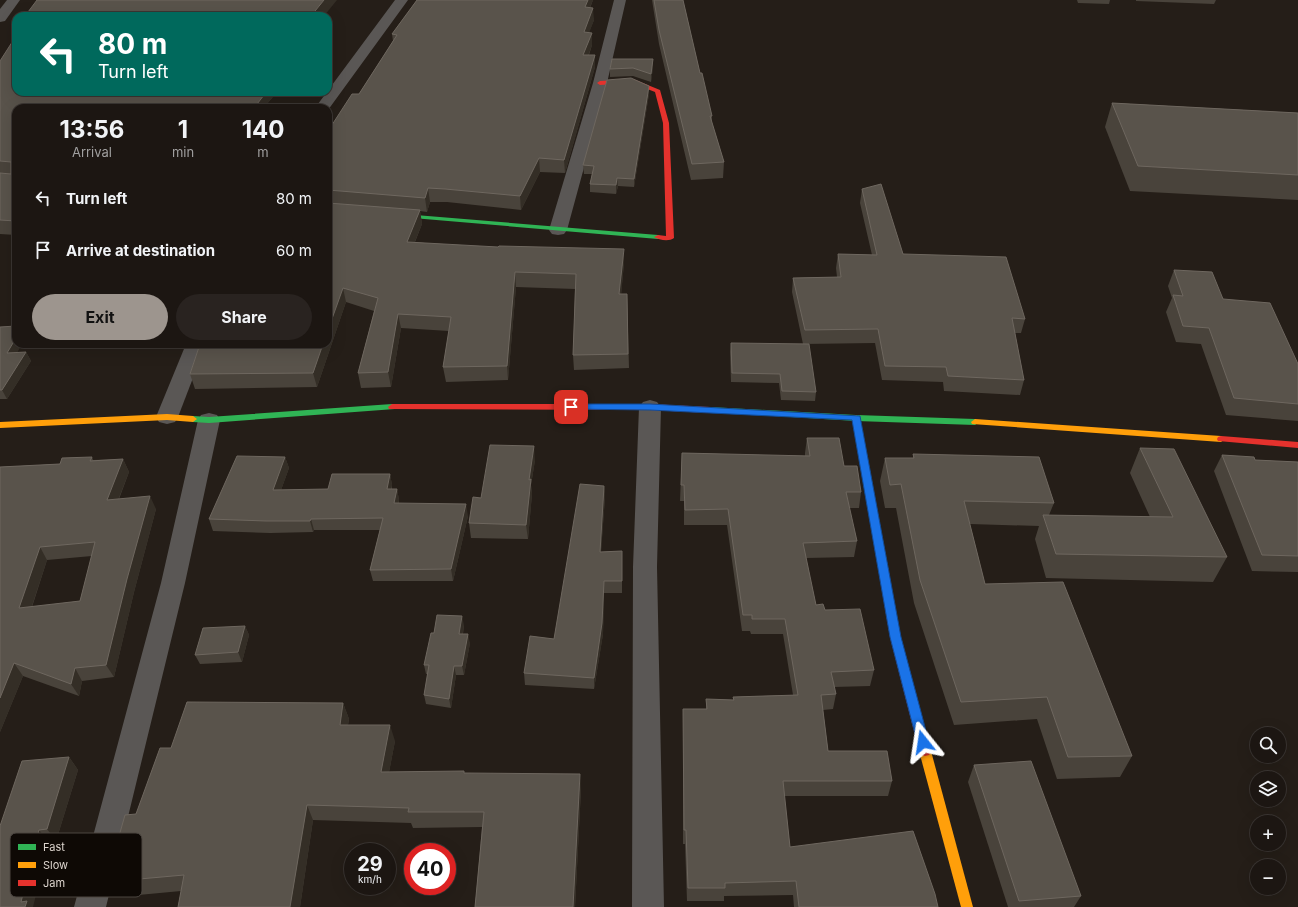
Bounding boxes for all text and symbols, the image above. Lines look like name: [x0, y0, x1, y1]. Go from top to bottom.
text: 80 m: [98, 27, 167, 61]
icon: left: [32, 28, 84, 80]
text: Turn left: [98, 61, 168, 82]
text: 13:56: [60, 115, 124, 144]
text: 1: [178, 115, 188, 144]
text: 140: [242, 115, 284, 144]
text: Arrival: [72, 144, 112, 160]
text: min: [172, 144, 194, 160]
text: m: [257, 144, 269, 160]
icon: left: [32, 187, 54, 209]
text: Turn left: [66, 189, 127, 208]
text: 80 m: [276, 189, 312, 208]
icon: arrive: [32, 239, 54, 261]
text: Arrive at destination: [66, 241, 215, 260]
text: 60 m: [276, 241, 312, 260]
button: Exit: [32, 294, 168, 340]
button: Share: [176, 294, 312, 340]
pin: [554, 390, 588, 424]
icon: arrive: [560, 396, 582, 418]
position arrow: [902, 721, 944, 763]
map controls: [1250, 727, 1286, 895]
button: search: [1250, 727, 1286, 763]
button: layers: [1250, 771, 1286, 807]
button: +: [1250, 815, 1286, 851]
legend: [10, 833, 142, 897]
text: Fast: [43, 840, 65, 854]
speed limit sign: 40: [404, 843, 456, 895]
text: 29: [357, 852, 383, 876]
text: Slow: [43, 858, 68, 872]
button: −: [1250, 859, 1286, 895]
text: km/h: [358, 873, 382, 885]
text: Jam: [43, 876, 65, 890]

